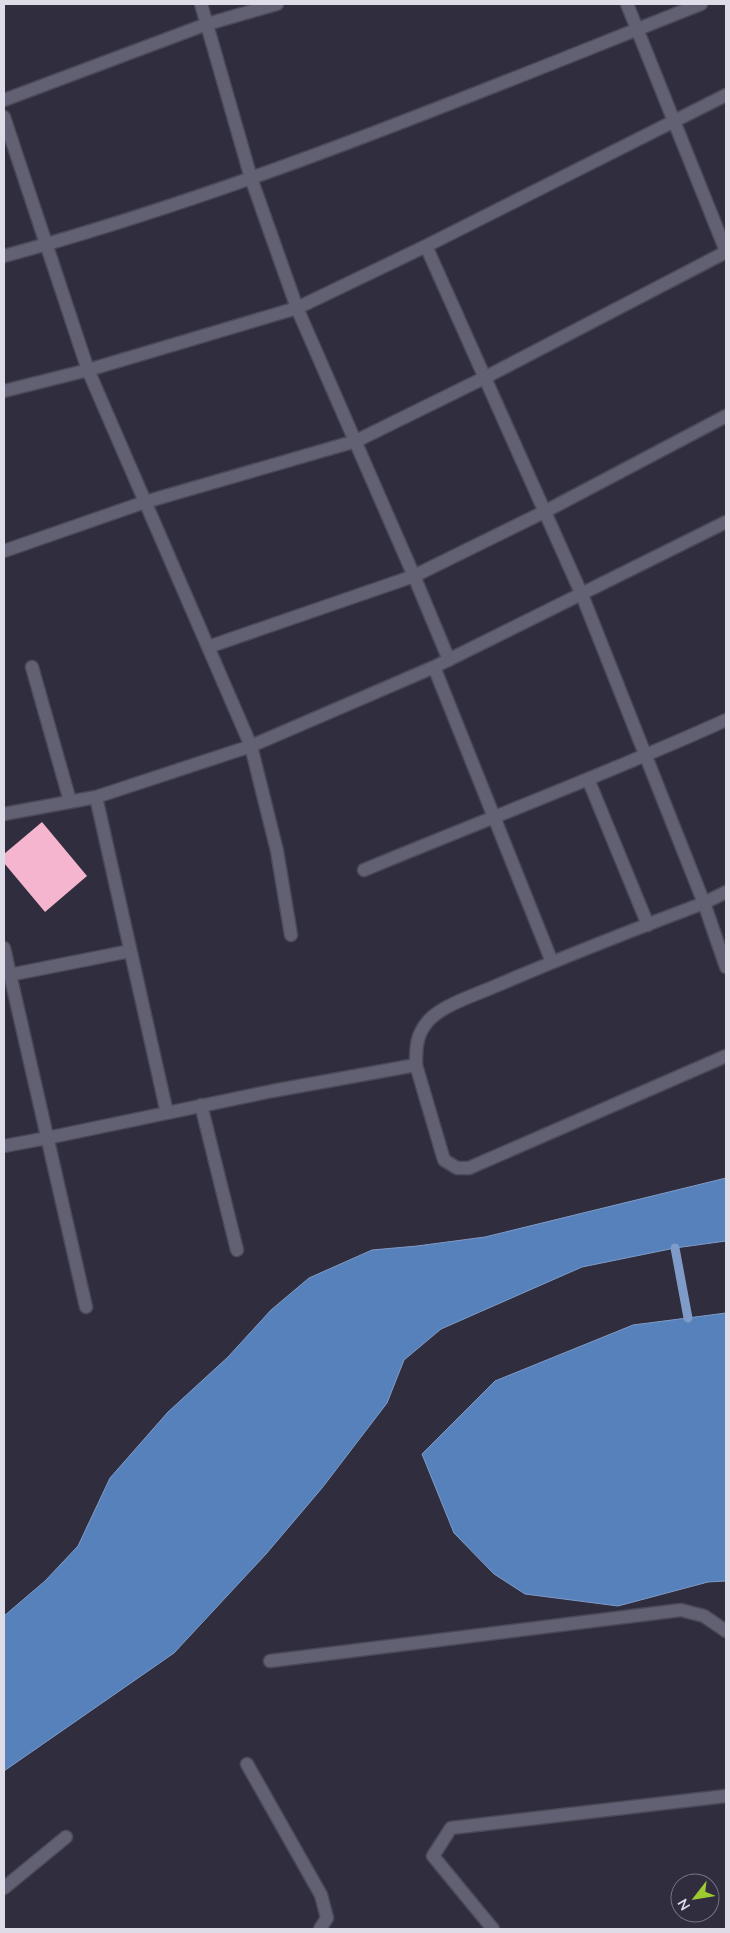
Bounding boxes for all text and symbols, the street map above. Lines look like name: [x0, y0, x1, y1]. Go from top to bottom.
north arrow: [670, 1873, 720, 1923]
text: N: [673, 1895, 695, 1914]

